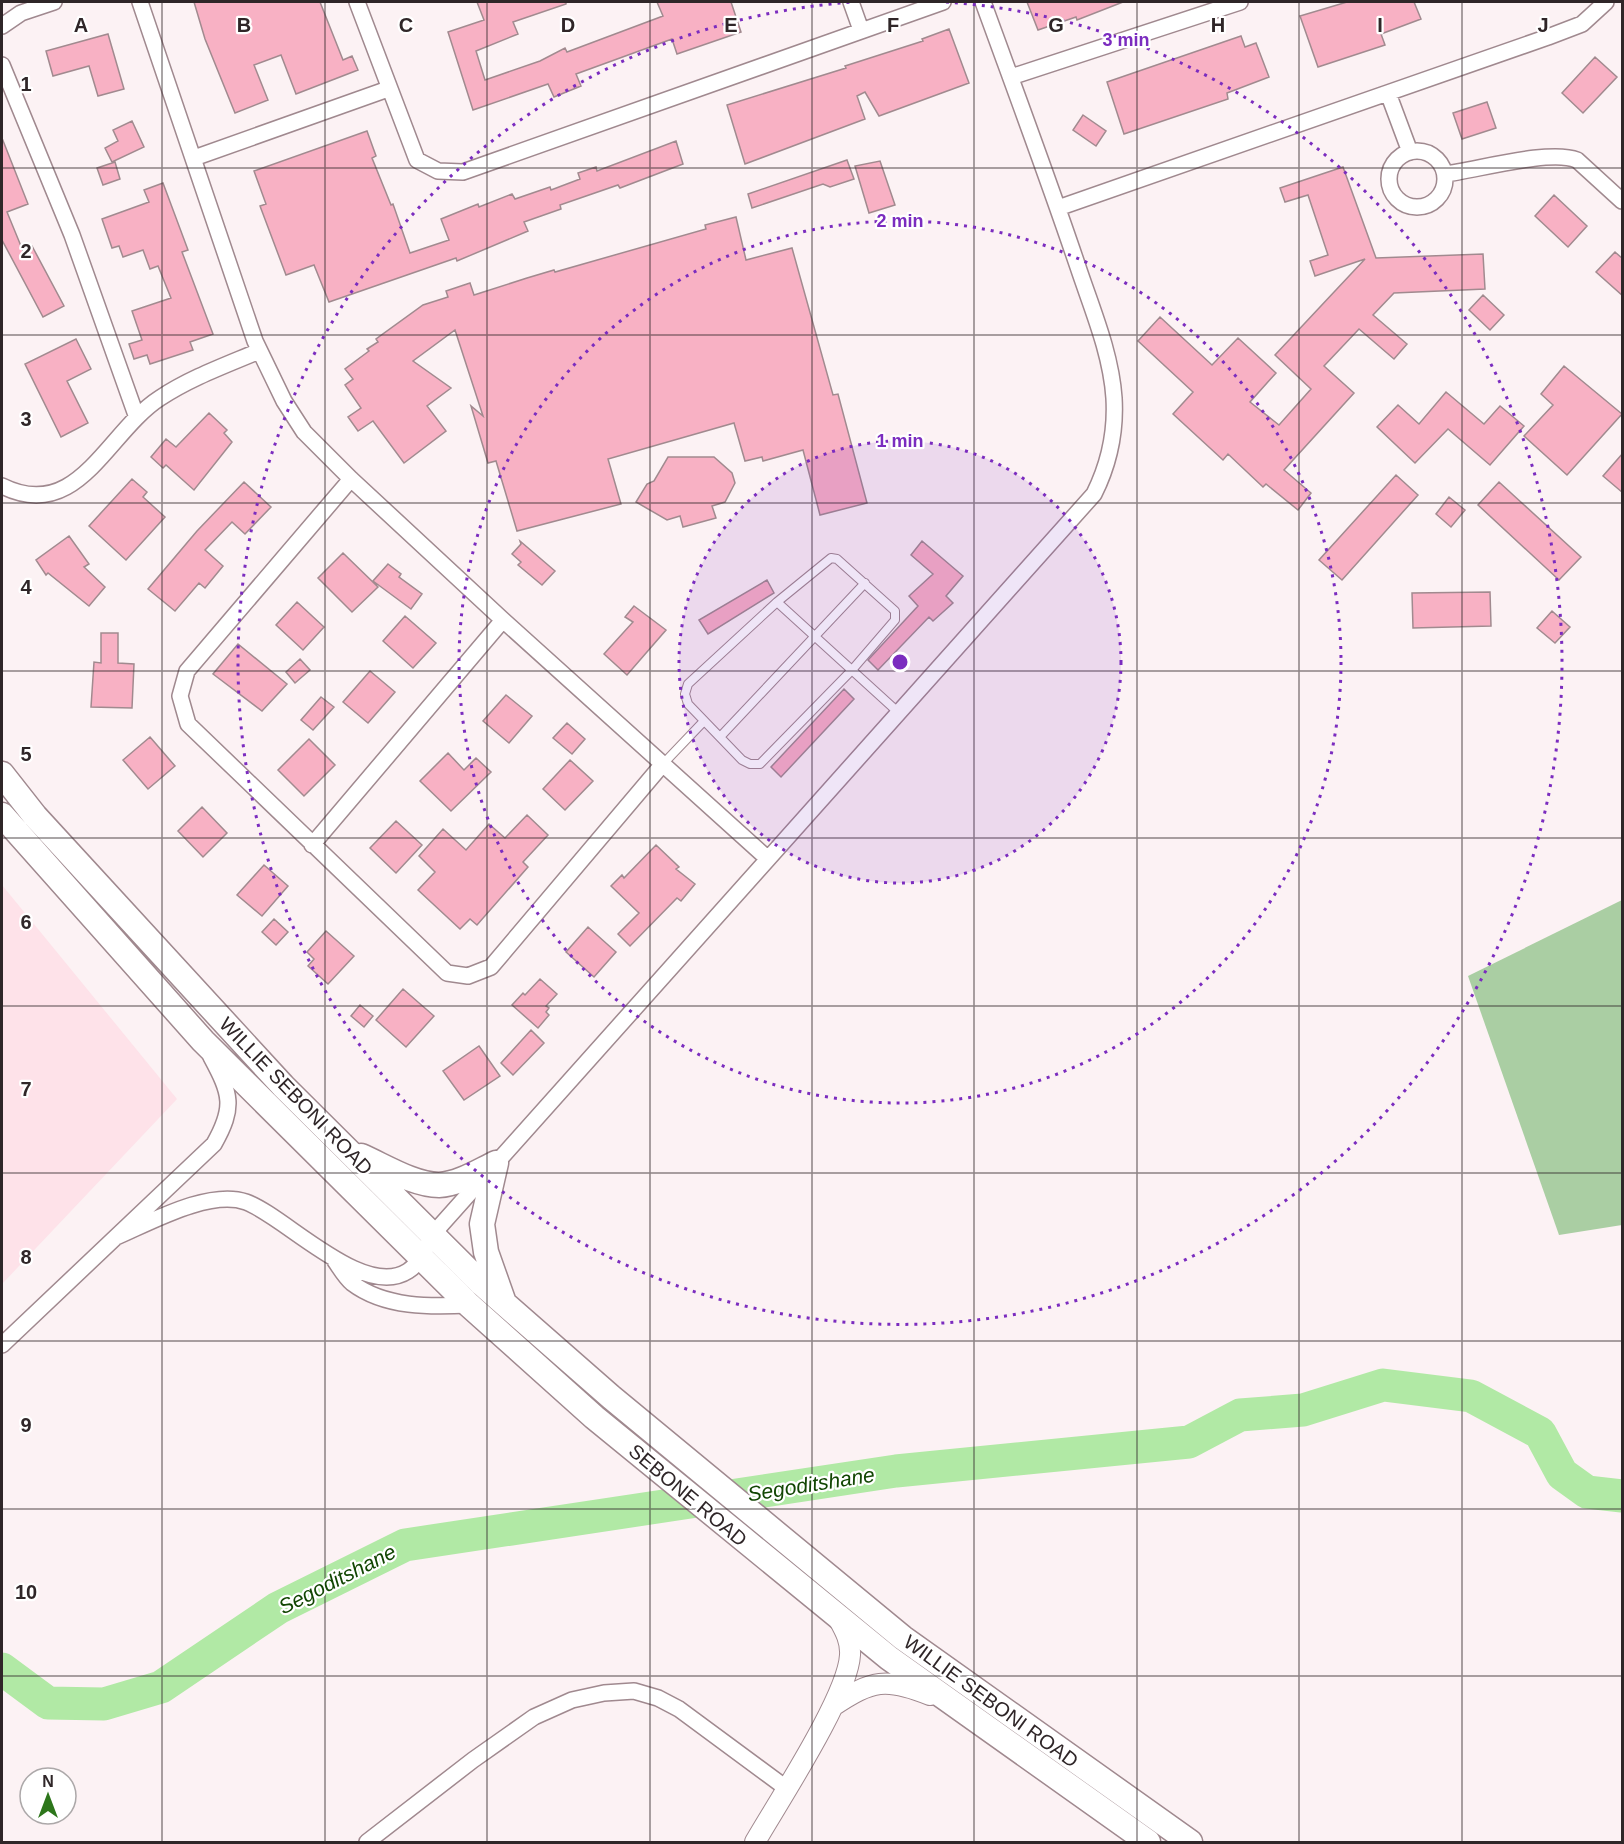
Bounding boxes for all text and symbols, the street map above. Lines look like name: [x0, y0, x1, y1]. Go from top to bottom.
text: A: [74, 14, 88, 36]
text: B: [237, 14, 251, 36]
text: C: [399, 14, 413, 36]
text: D: [561, 14, 575, 36]
text: E: [724, 14, 738, 36]
text: F: [887, 14, 899, 36]
text: G: [1048, 14, 1064, 36]
text: H: [1211, 14, 1225, 36]
text: I: [1377, 14, 1383, 36]
text: J: [1537, 14, 1549, 36]
text: 3 min: [1102, 30, 1150, 50]
text: 1: [20, 73, 32, 95]
text: 2 min: [876, 211, 924, 231]
text: 2: [20, 240, 32, 262]
text: 3: [20, 408, 32, 430]
text: 1 min: [876, 431, 924, 451]
text: 4: [20, 576, 32, 598]
centre of rings: [890, 652, 910, 672]
text: 5: [20, 743, 32, 765]
text: 6: [20, 911, 32, 933]
street label: WILLIE SEBONI ROAD: [215, 1013, 377, 1179]
text: 7: [20, 1078, 32, 1100]
text: 8: [20, 1246, 32, 1268]
text: 9: [20, 1414, 32, 1436]
street label: SEBONE ROAD: [625, 1439, 751, 1551]
water label: Segoditshane: [746, 1463, 876, 1505]
water label: Segoditshane: [275, 1540, 399, 1618]
text: 10: [15, 1581, 37, 1603]
street label: WILLIE SEBONI ROAD: [900, 1630, 1082, 1772]
north arrow: [18, 1766, 78, 1826]
text: N: [42, 1773, 54, 1790]

